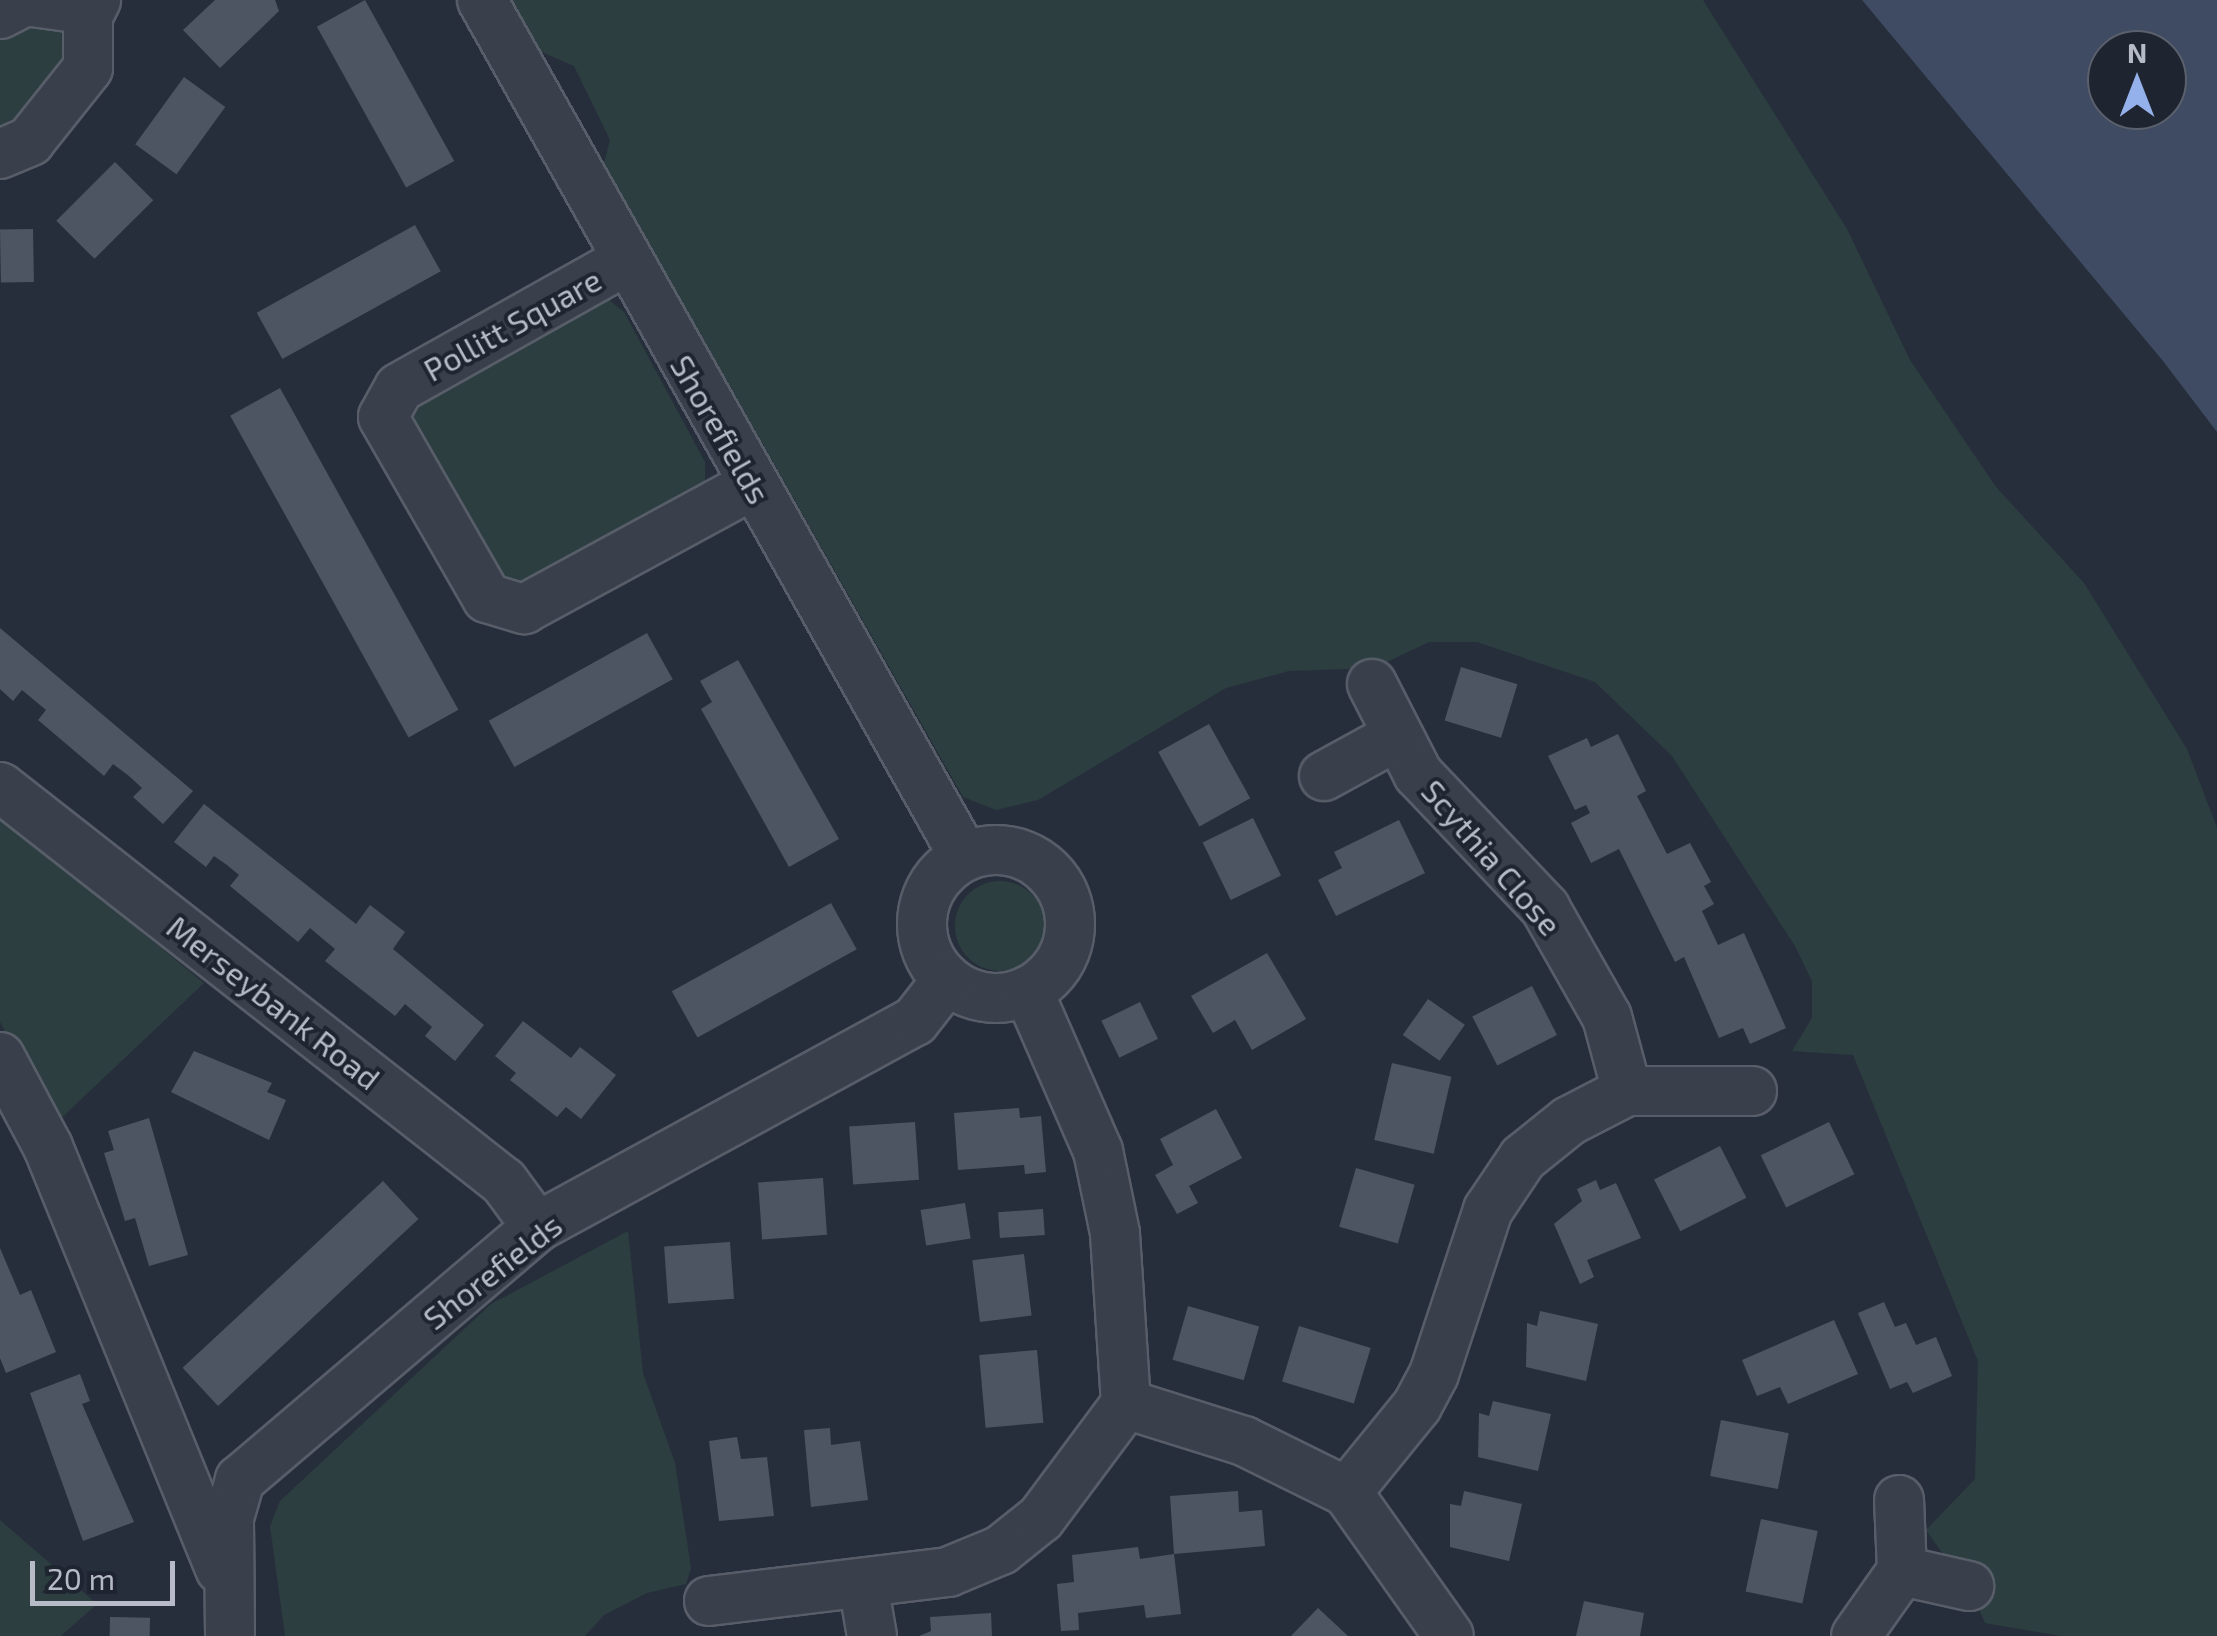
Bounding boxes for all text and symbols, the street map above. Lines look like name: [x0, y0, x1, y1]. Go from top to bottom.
north arrow: [2087, 30, 2187, 130]
text: N: [2127, 35, 2147, 69]
street label: Pollitt Square: [417, 259, 607, 389]
street label: Shorefields: [663, 348, 779, 510]
street label: Scythia Close: [1414, 771, 1570, 943]
street label: Merseybank Road: [160, 907, 388, 1097]
street label: Shorefields: [415, 1205, 569, 1337]
scale bar: [35, 1541, 180, 1603]
text: 20 m: [47, 1560, 115, 1596]

